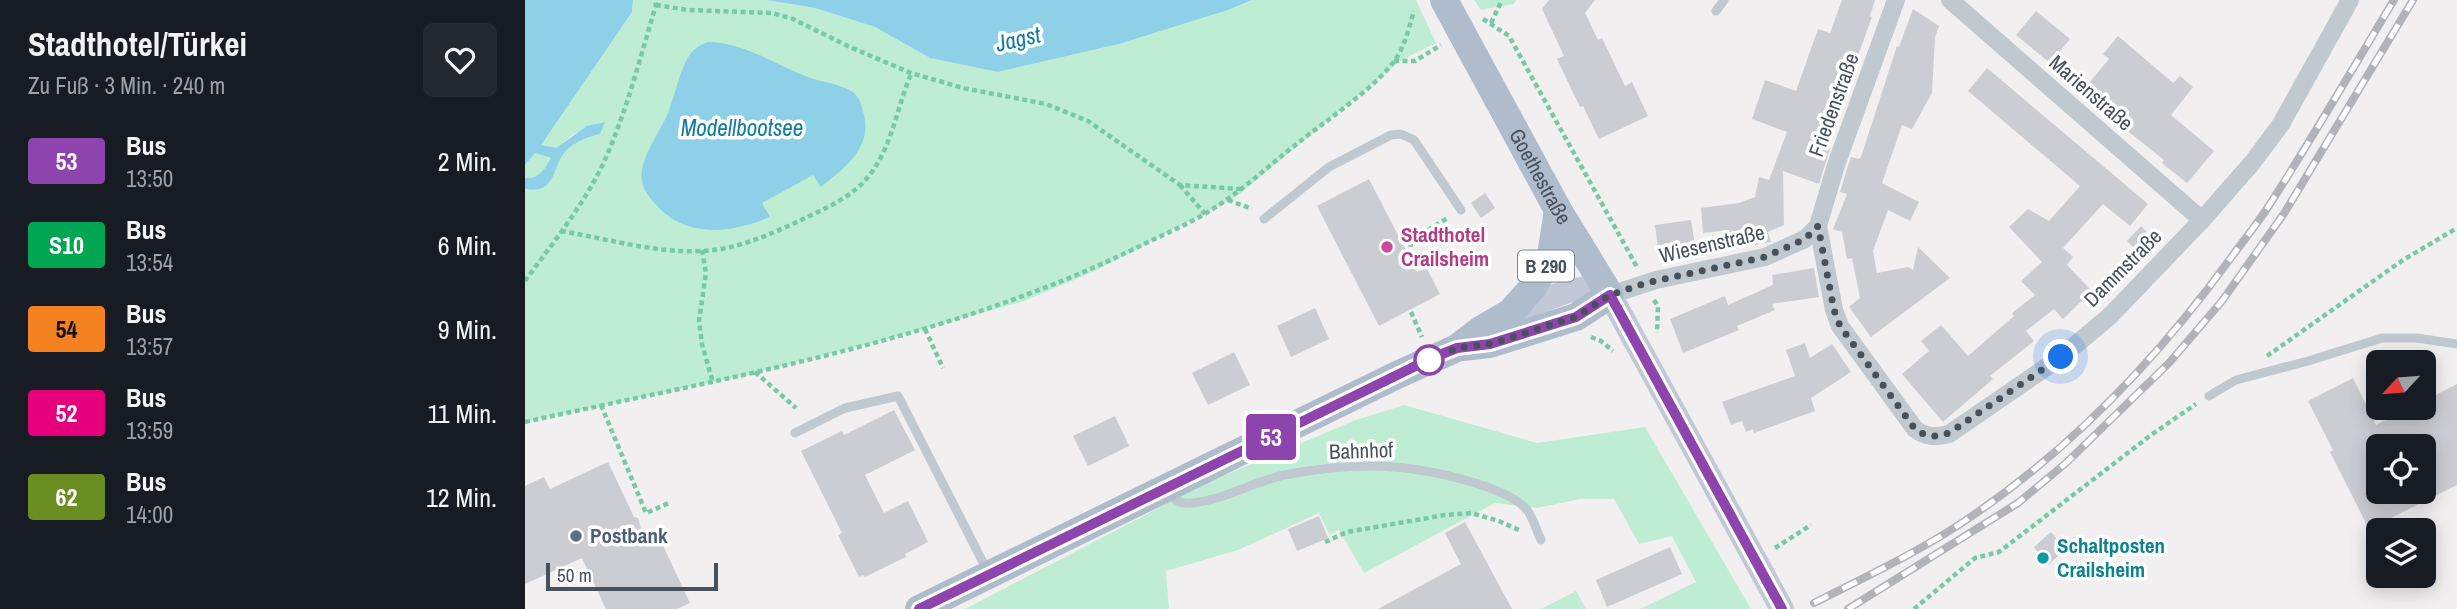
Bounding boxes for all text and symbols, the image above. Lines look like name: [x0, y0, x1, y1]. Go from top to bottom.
water label: Jagst: [991, 18, 1044, 59]
text: Stadthotel/Türkei: [28, 22, 247, 66]
button: heart: [423, 23, 497, 97]
street label: Marienstraße: [2043, 48, 2139, 137]
street label: Friedenstraße: [1801, 49, 1866, 161]
text: Zu Fuß · 3 Min. · 240 m: [28, 70, 225, 101]
water label: Modellbootsee: [681, 112, 803, 143]
street label: Goethestraße: [1502, 123, 1578, 230]
text: Bus: [126, 128, 166, 163]
text: 2 Min.: [438, 144, 497, 179]
text: 53: [56, 145, 77, 177]
text: 13:50: [126, 163, 173, 194]
text: Bus: [126, 212, 166, 247]
street label: Wiesenstraße: [1656, 217, 1767, 270]
place label: Stadthotel Crailsheim: [1401, 220, 1489, 273]
street label: Dammstraße: [2077, 222, 2168, 313]
text: 6 Min.: [438, 228, 497, 263]
text: S10: [49, 229, 84, 261]
marker: Stadthotel Crailsheim: [1379, 239, 1395, 255]
text: 13:54: [126, 247, 173, 278]
road number: B 290: [1518, 250, 1574, 282]
text: Bus: [126, 296, 166, 331]
text: 9 Min.: [438, 312, 497, 347]
text: 54: [56, 313, 77, 345]
text: 13:57: [126, 331, 173, 362]
your location: [2043, 339, 2078, 374]
unlabelled marker: [1414, 345, 1444, 375]
north arrow: [2366, 350, 2436, 420]
map controls: [2366, 350, 2436, 588]
text: Bus: [126, 380, 166, 415]
text: 11 Min.: [427, 396, 497, 431]
text: 52: [56, 397, 77, 429]
line badge: 53: [1239, 414, 1303, 460]
text: 13:59: [126, 415, 173, 446]
text: 53: [1260, 421, 1282, 453]
button: locate: [2366, 434, 2436, 504]
street label: Bahnhof: [1328, 435, 1394, 466]
text: Bus: [126, 464, 166, 499]
text: 12 Min.: [426, 480, 497, 515]
text: 62: [56, 481, 77, 513]
text: 14:00: [126, 499, 173, 530]
button: layers: [2366, 518, 2436, 588]
place label: Postbank: [590, 521, 668, 550]
marker: Postbank: [568, 528, 584, 544]
place label: Schaltposten Crailsheim: [2057, 531, 2165, 584]
marker: Schaltposten Crailsheim: [2035, 550, 2051, 566]
scale bar: [546, 560, 717, 592]
text: 50 m: [557, 562, 592, 588]

